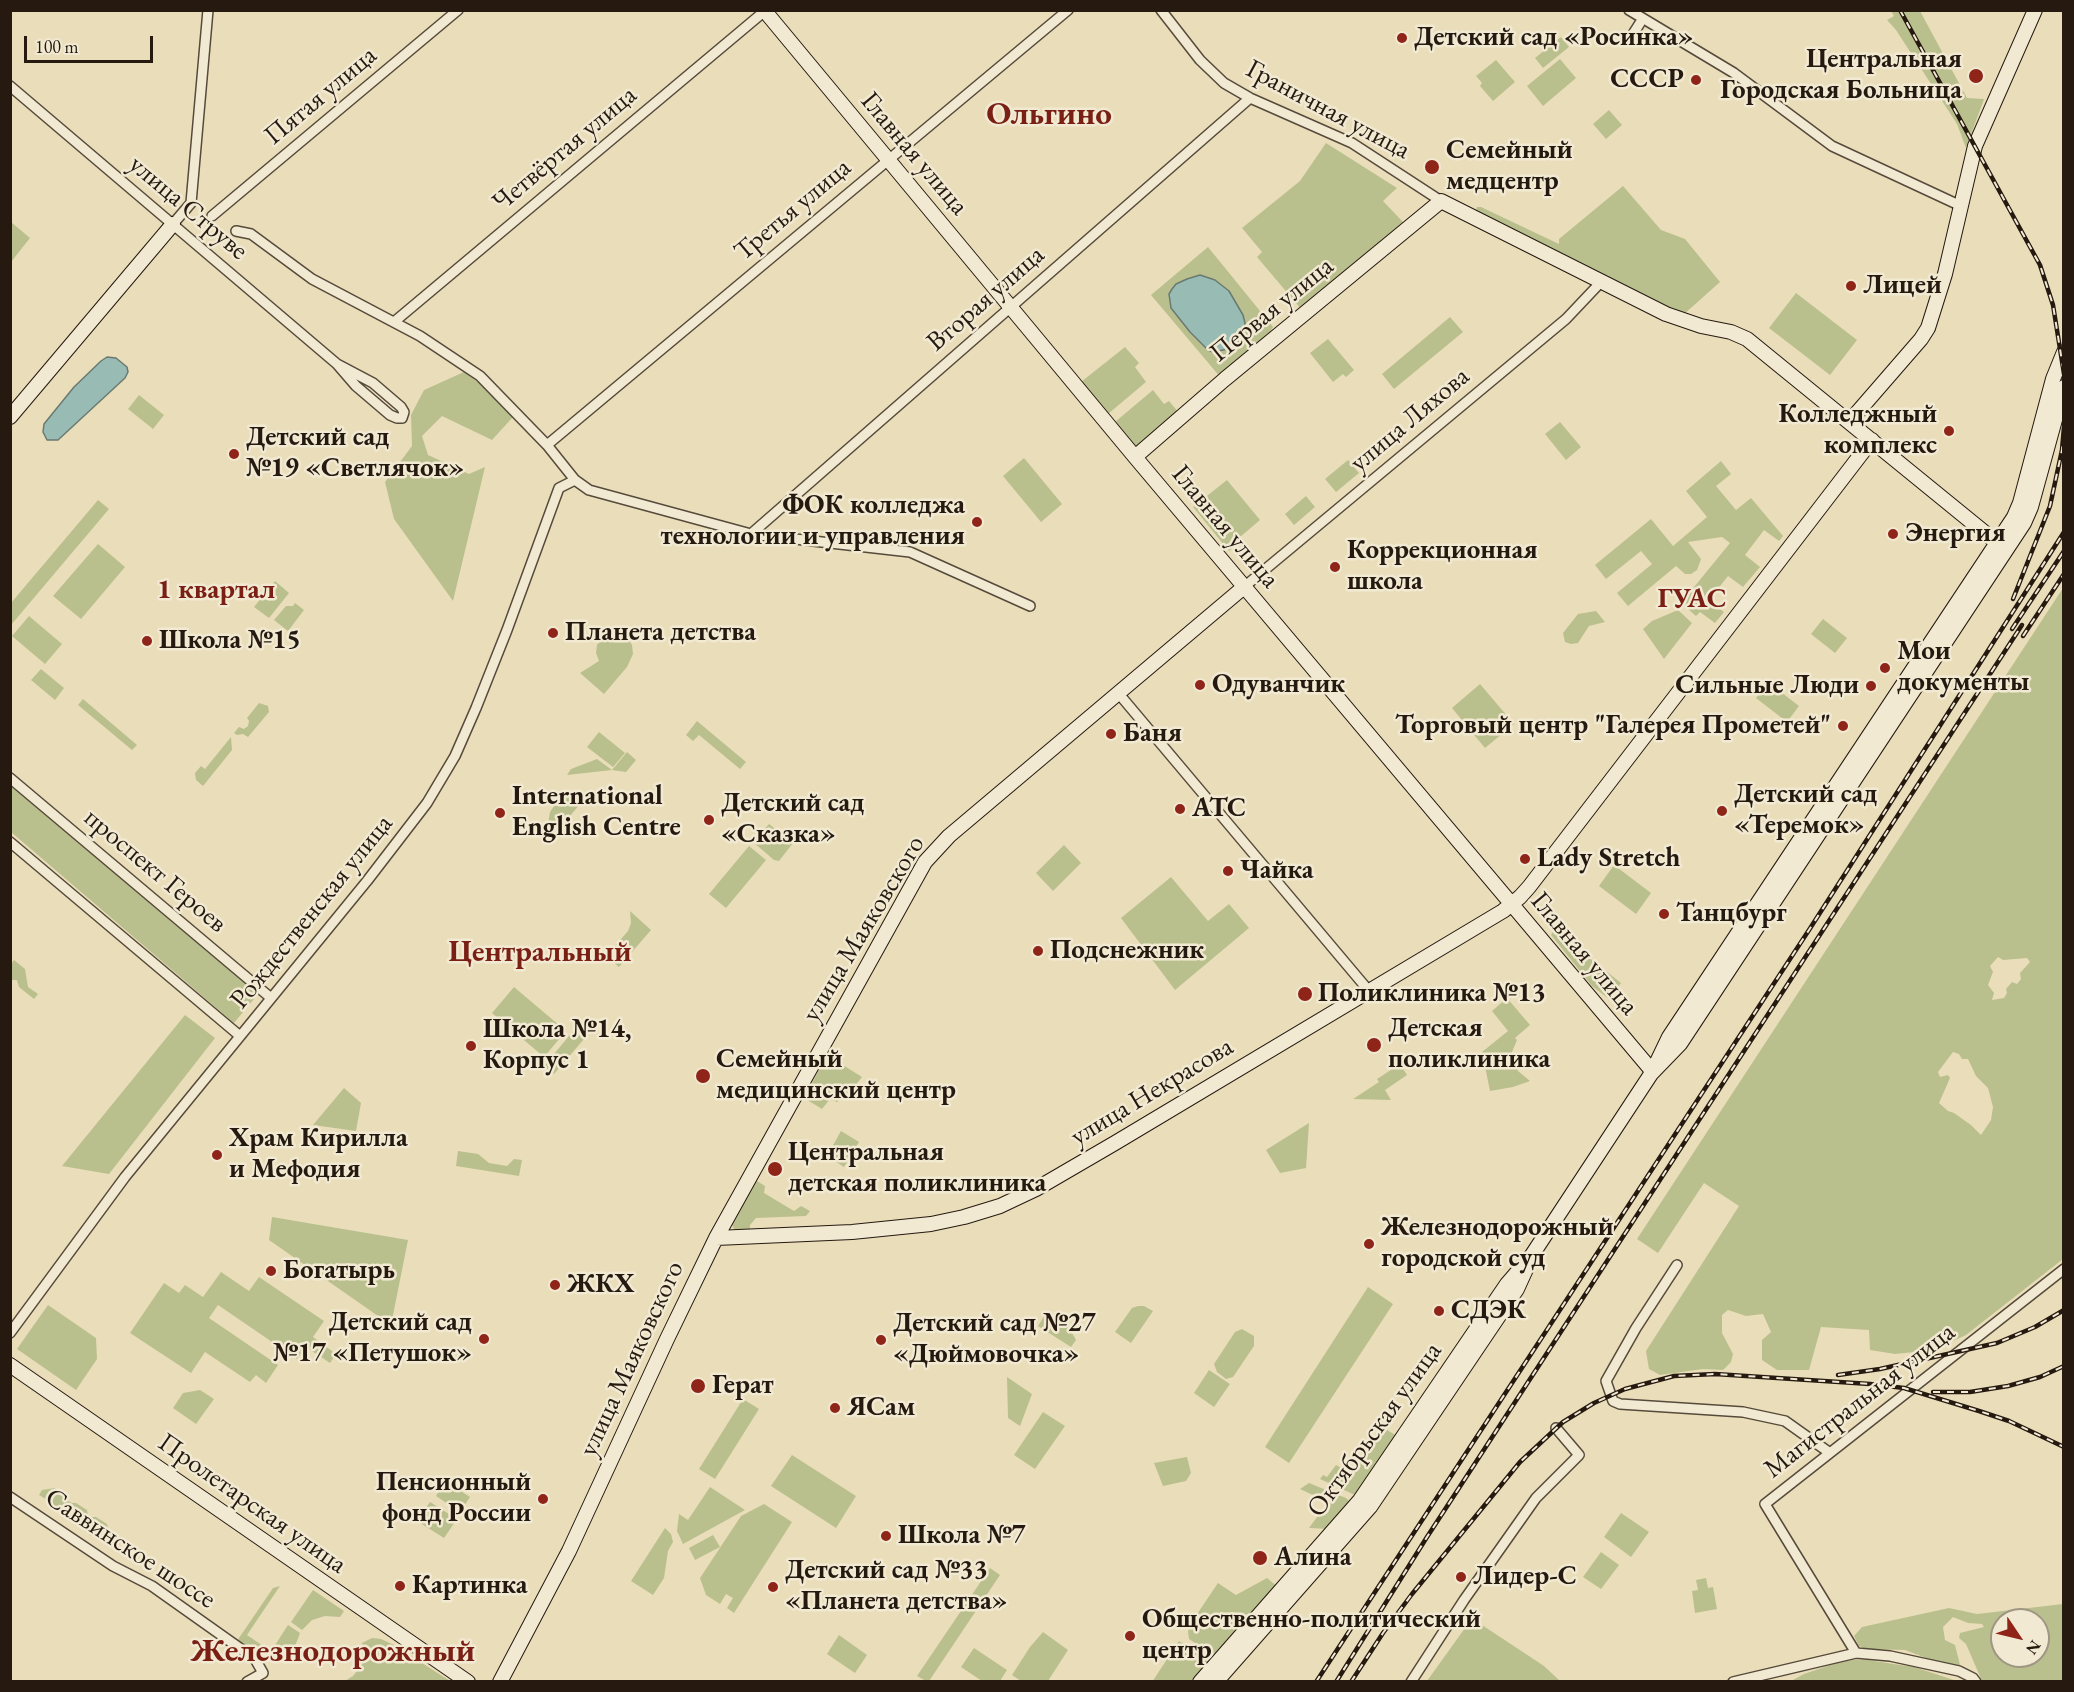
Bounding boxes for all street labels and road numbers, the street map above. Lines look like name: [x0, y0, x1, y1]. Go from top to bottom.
street label: Пятая улица: [258, 40, 384, 152]
street label: Граничная улица: [1240, 53, 1416, 167]
street label: Четвёртая улица: [486, 79, 644, 219]
street label: Главная улица: [853, 86, 975, 222]
street label: улица Струве: [122, 149, 254, 267]
street label: Третья улица: [728, 152, 858, 268]
street label: Вторая улица: [921, 239, 1051, 359]
street label: Первая улица: [1204, 250, 1340, 370]
street label: улица Ляхова: [1344, 361, 1476, 479]
street label: Главная улица: [1164, 459, 1286, 595]
street label: проспект Героев: [77, 802, 233, 940]
street label: Рождественская улица: [224, 808, 400, 1016]
street label: улица Маяковского: [796, 830, 932, 1028]
street label: Главная улица: [1523, 886, 1645, 1022]
street label: улица Некрасова: [1065, 1031, 1239, 1153]
street label: улица Маяковского: [573, 1256, 691, 1462]
street label: Магистральная улица: [1758, 1316, 1962, 1486]
street label: Октябрьская улица: [1301, 1336, 1449, 1524]
street label: Пролетарская улица: [151, 1427, 353, 1581]
street label: Саввинское шоссе: [39, 1482, 221, 1616]

